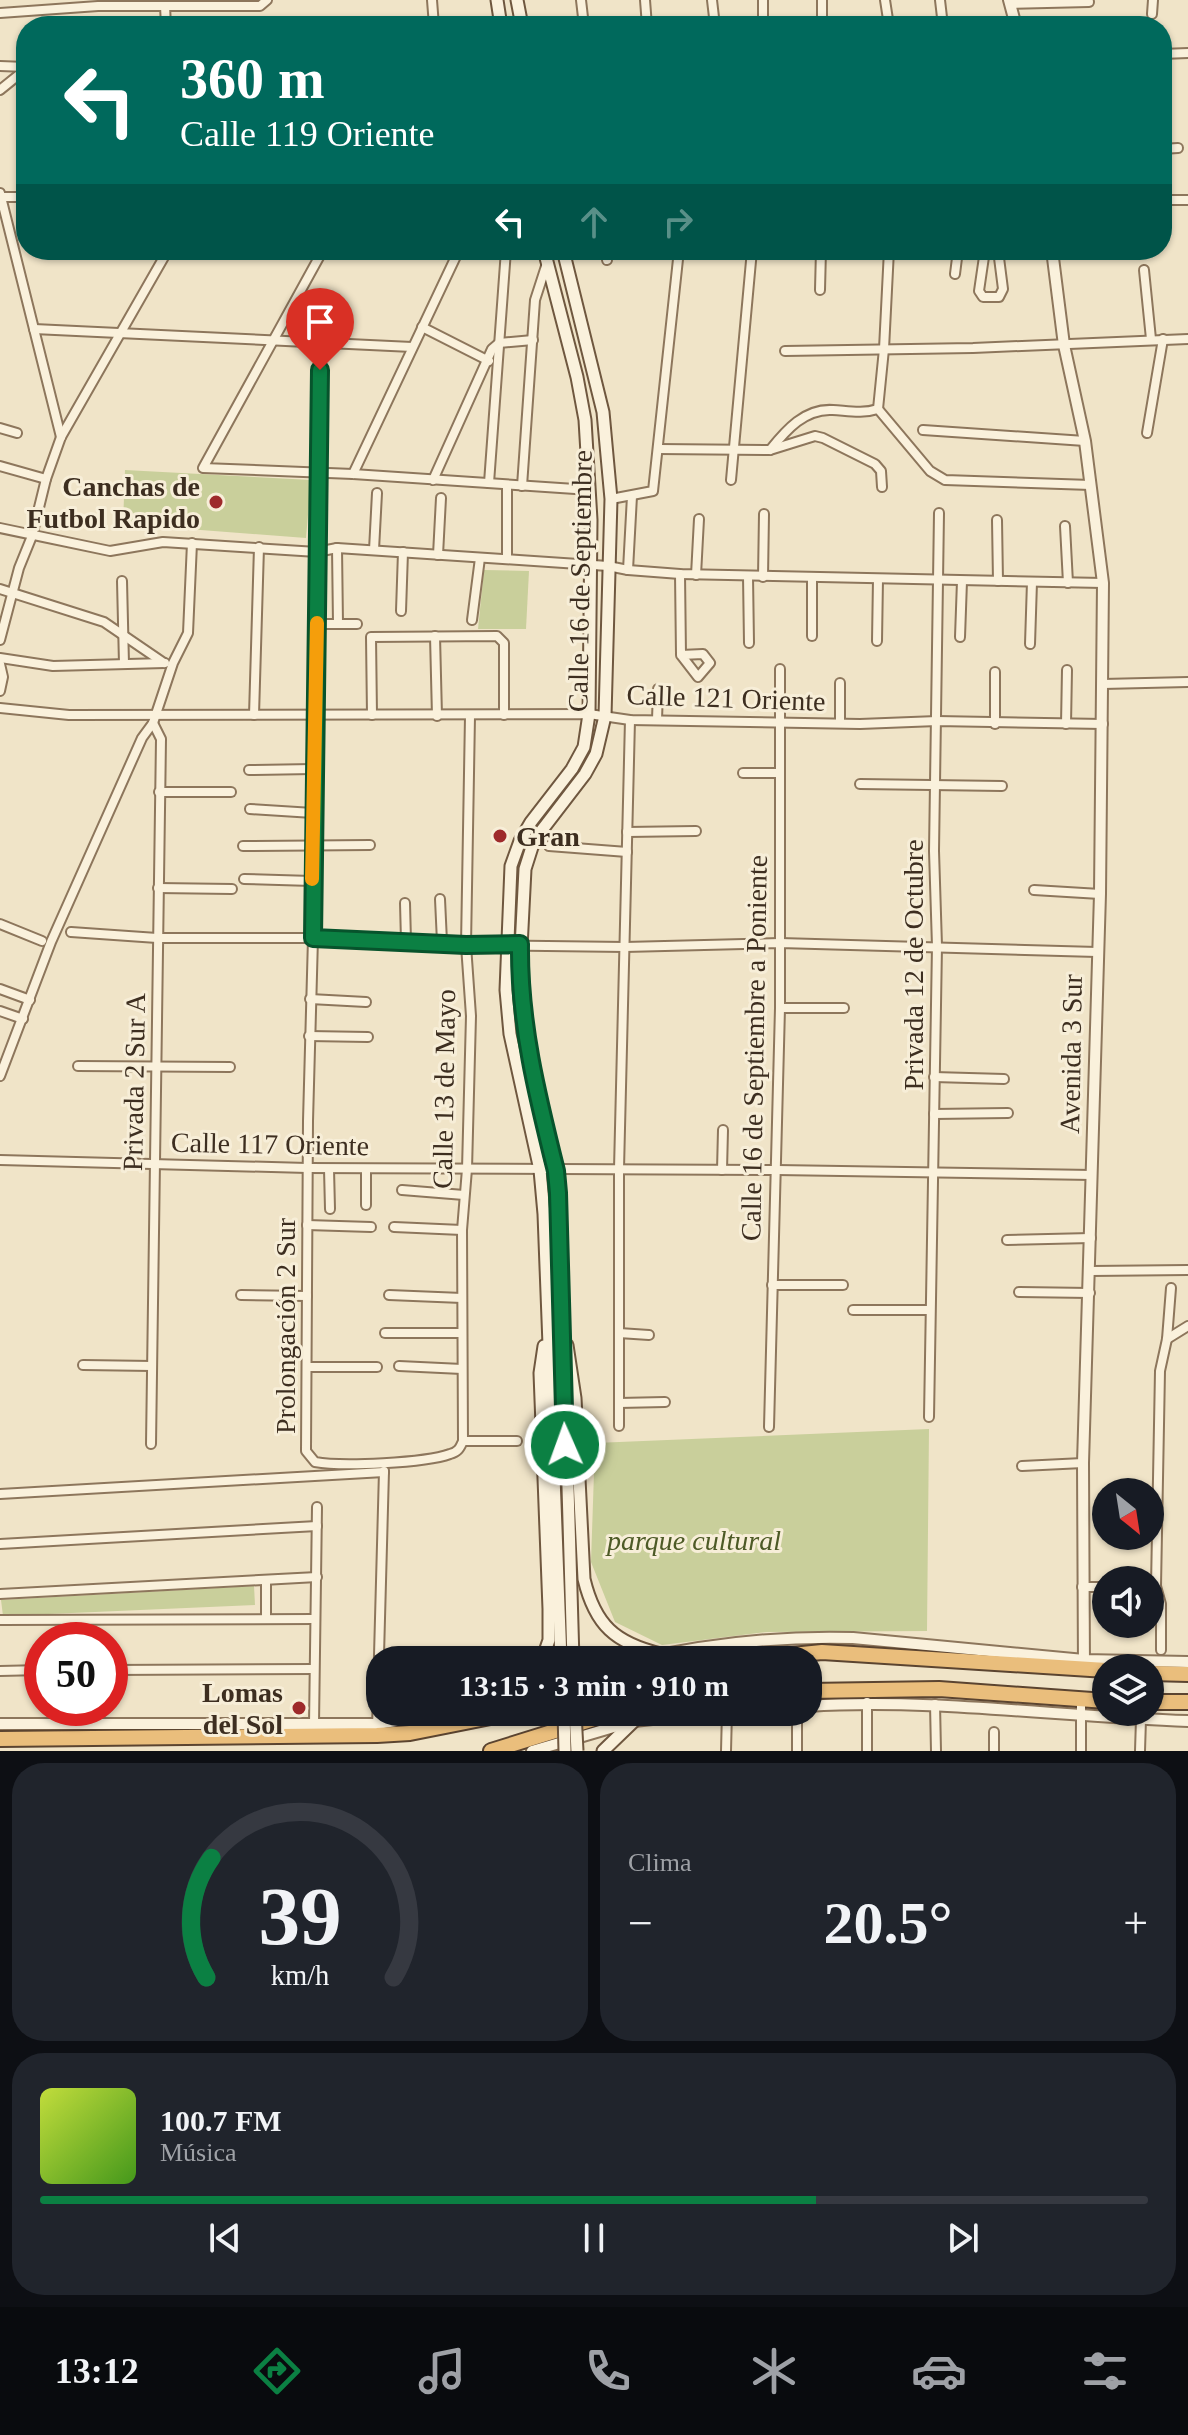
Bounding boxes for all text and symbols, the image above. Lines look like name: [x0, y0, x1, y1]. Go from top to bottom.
icon: left: [48, 48, 152, 152]
text: 360 m: [180, 48, 325, 110]
text: Calle 119 Oriente: [180, 114, 435, 154]
icon: left: [488, 200, 532, 244]
icon: ahead: [572, 200, 616, 244]
icon: right: [656, 200, 700, 244]
pin: [286, 288, 354, 370]
icon: arrive: [298, 300, 342, 344]
street label: Calle 16 de Septiembre: [562, 450, 598, 712]
place label: Canchas de Futbol Rapido: [27, 471, 200, 534]
marker: Canchas de Futbol Rapido: [207, 493, 225, 511]
street label: Calle 121 Oriente: [626, 679, 826, 717]
place label: Gran: [516, 821, 580, 852]
marker: Gran: [491, 827, 509, 845]
street label: Privada 12 de Octubre: [898, 839, 929, 1091]
street label: Calle 16 de Septiembre a Poniente: [735, 855, 773, 1241]
street label: Avenida 3 Sur: [1054, 973, 1088, 1134]
street label: Calle 13 de Mayo: [427, 989, 461, 1189]
street label: Privada 2 Sur A: [117, 992, 151, 1171]
street label: Calle 117 Oriente: [171, 1127, 369, 1161]
street label: Prolongación 2 Sur: [270, 1217, 301, 1434]
position arrow: [523, 1403, 607, 1487]
north arrow: [1092, 1478, 1164, 1550]
map controls: [1092, 1478, 1164, 1726]
park label: parque cultural: [605, 1525, 781, 1556]
button: sound: [1092, 1566, 1164, 1638]
speed limit sign: 50: [24, 1622, 128, 1726]
button: layers: [1092, 1654, 1164, 1726]
text: 13:15 · 3 min · 910 m: [459, 1669, 729, 1702]
place label: Lomas del Sol: [202, 1677, 283, 1740]
marker: Lomas del Sol: [290, 1699, 308, 1717]
text: Clima: [628, 1848, 692, 1877]
text: 39: [258, 1870, 342, 1962]
text: 20.5°: [824, 1890, 953, 1956]
text: −: [628, 1899, 653, 1948]
text: +: [1123, 1899, 1148, 1948]
text: km/h: [271, 1960, 329, 1991]
text: 100.7 FM: [160, 2104, 282, 2137]
text: Música: [160, 2138, 237, 2167]
icon: previous: [203, 2216, 247, 2260]
icon: pause: [572, 2216, 616, 2260]
icon: next: [941, 2216, 985, 2260]
icon: directions: [249, 2343, 305, 2399]
icon: music: [414, 2343, 470, 2399]
icon: phone: [580, 2343, 636, 2399]
icon: climate: [746, 2343, 802, 2399]
icon: car: [911, 2343, 967, 2399]
icon: filters: [1077, 2343, 1133, 2399]
text: 13:12: [55, 2351, 139, 2391]

